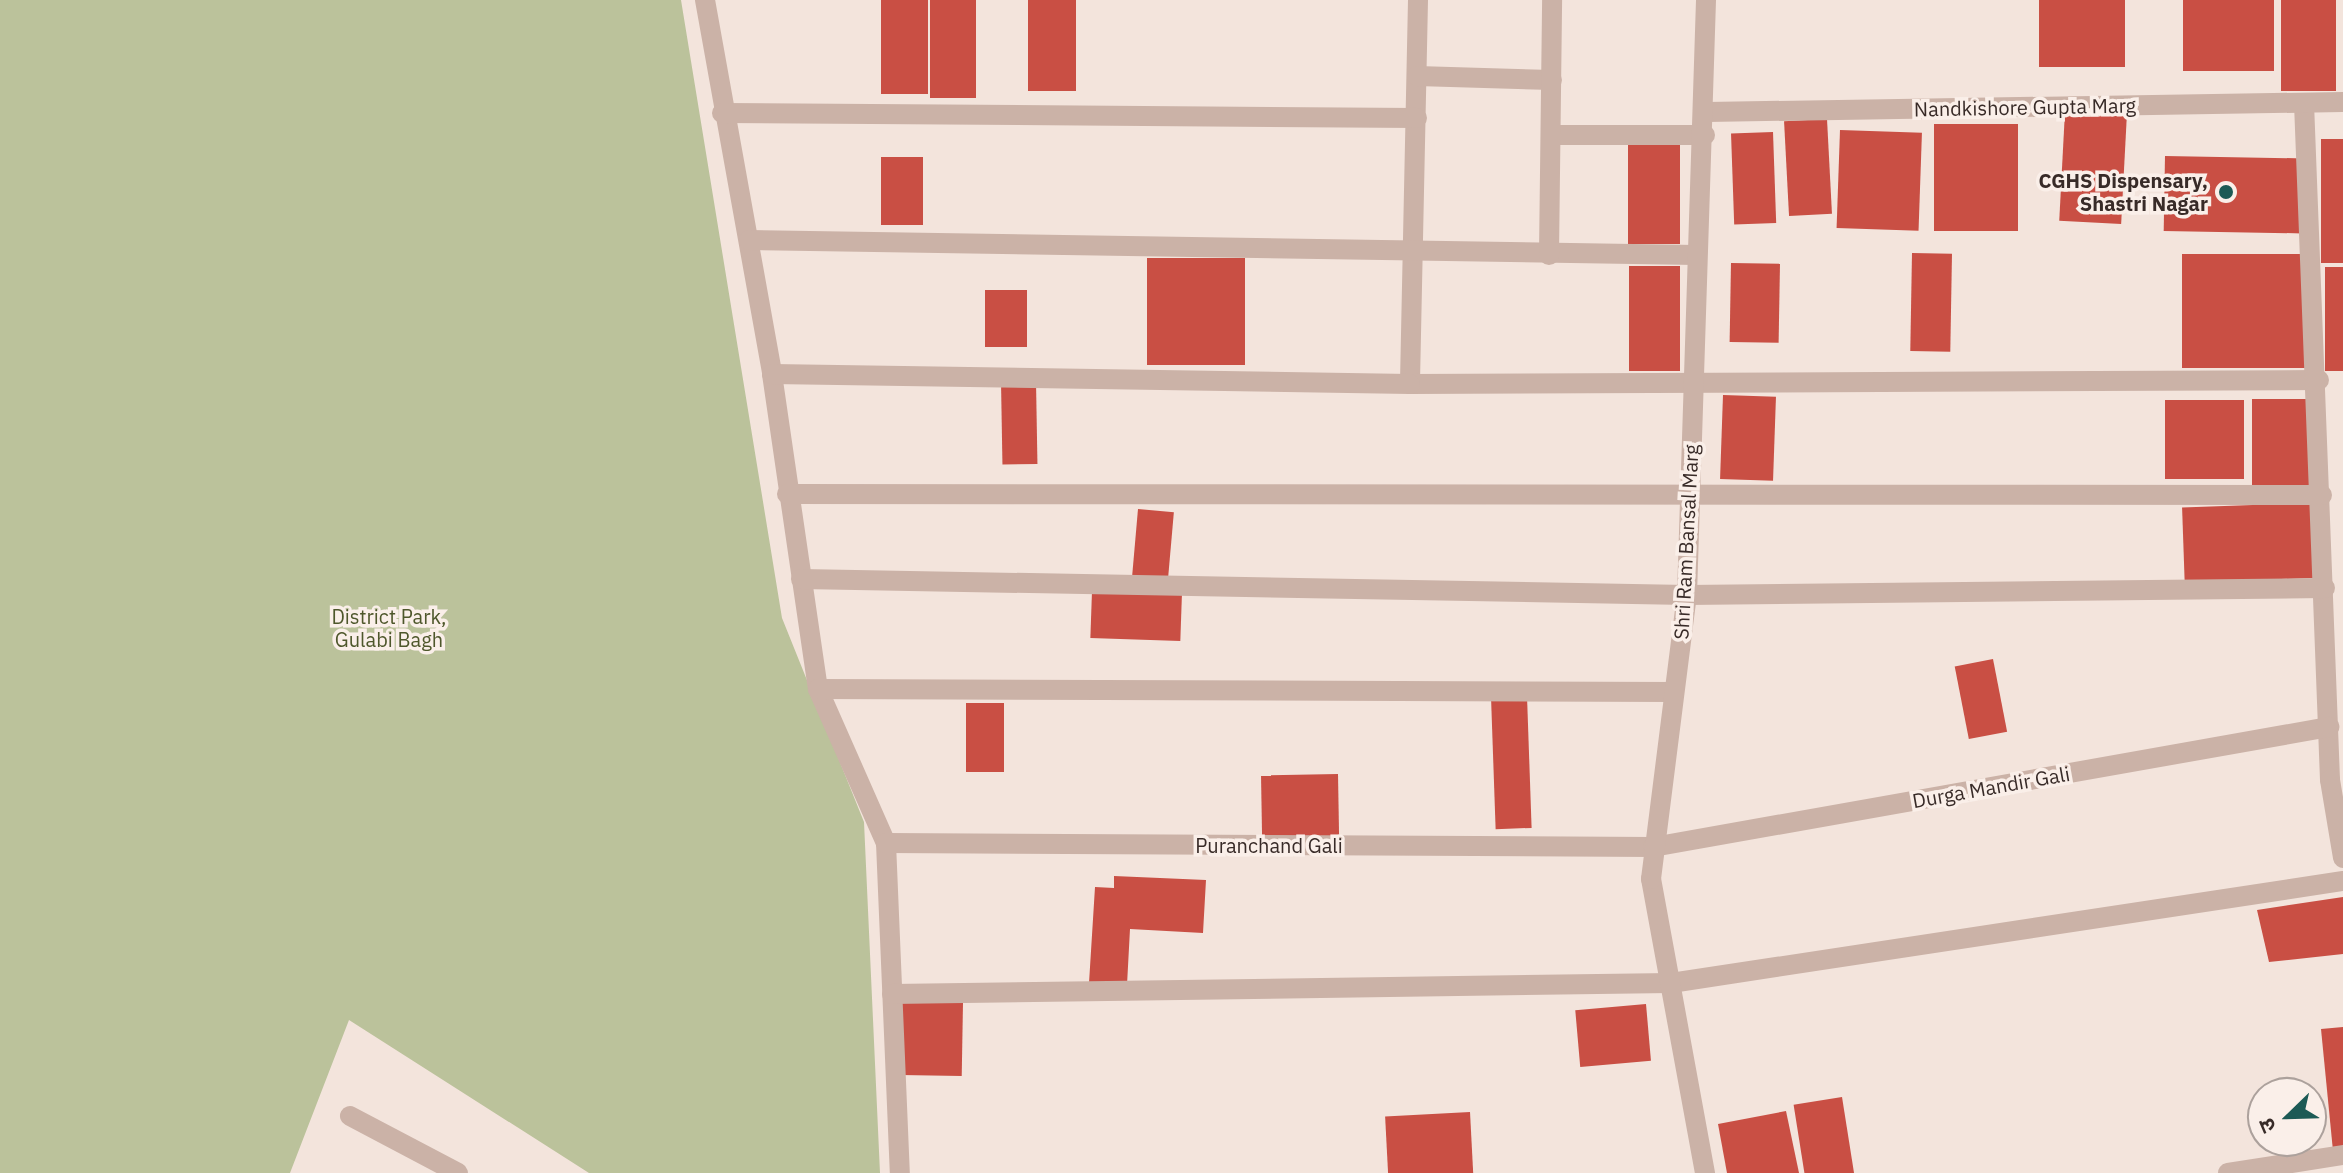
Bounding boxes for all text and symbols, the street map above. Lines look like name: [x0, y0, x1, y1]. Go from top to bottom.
street label: Nandkishore Gupta Marg: [1914, 93, 2136, 121]
place label: CGHS Dispensary, Shastri Nagar: [2038, 168, 2208, 215]
marker: CGHS Dispensary, Shastri Nagar: [2215, 181, 2237, 203]
street label: Shri Ram Bansal Marg: [1669, 444, 1703, 640]
park label: District Park, Gulabi Bagh: [331, 604, 447, 651]
street label: Durga Mandir Gali: [1910, 761, 2072, 813]
street label: Puranchand Gali: [1195, 833, 1343, 857]
north arrow: [2247, 1077, 2327, 1157]
text: उ: [2250, 1114, 2282, 1137]

